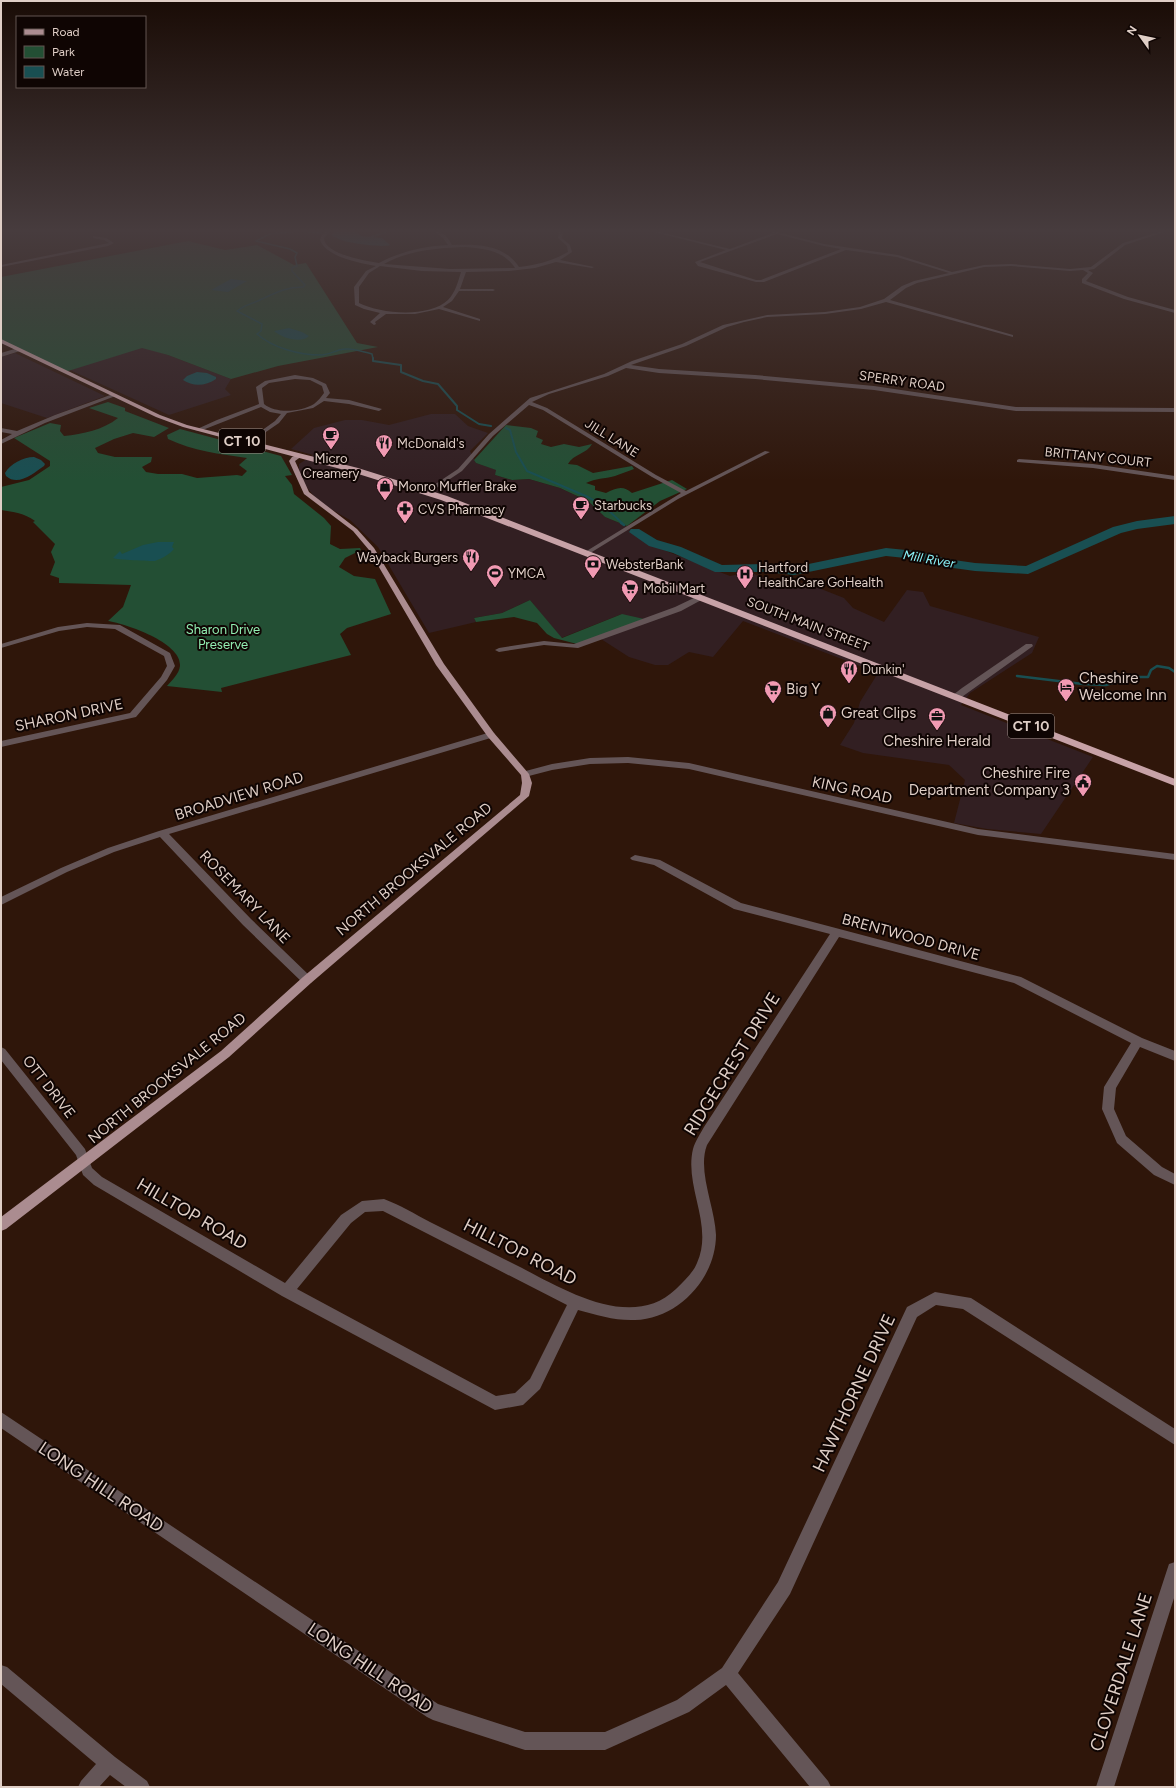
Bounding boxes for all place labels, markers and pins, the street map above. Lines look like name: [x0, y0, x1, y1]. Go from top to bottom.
cafe icon: Micro Creamery: [321, 425, 341, 450]
restaurant icon: McDonald's: [374, 433, 394, 458]
place label: McDonald's: [397, 436, 465, 451]
place label: Micro Creamery: [303, 451, 360, 481]
shop icon: Monro Muffler Brake: [375, 476, 395, 501]
place label: Monro Muffler Brake: [398, 479, 517, 494]
cafe icon: Starbucks: [571, 495, 591, 520]
place label: Starbucks: [594, 498, 652, 513]
pharmacy icon: CVS Pharmacy: [395, 499, 415, 524]
place label: CVS Pharmacy: [418, 502, 505, 517]
restaurant icon: Wayback Burgers: [461, 547, 481, 572]
place label: Wayback Burgers: [357, 550, 458, 565]
bank icon: WebsterBank: [583, 554, 603, 579]
place label: WebsterBank: [606, 557, 684, 572]
place label: Hartford HealthCare GoHealth: [758, 560, 883, 590]
sports icon: YMCA: [485, 563, 505, 588]
hospital icon: Hartford HealthCare GoHealth: [735, 564, 755, 589]
place label: YMCA: [508, 566, 545, 581]
supermarket icon: Mobil Mart: [620, 578, 640, 603]
place label: Mobil Mart: [643, 581, 705, 596]
restaurant icon: Dunkin': [839, 659, 859, 684]
place label: Dunkin': [862, 662, 905, 677]
place label: Cheshire Welcome Inn: [1079, 669, 1167, 704]
hotel icon: Cheshire Welcome Inn: [1056, 677, 1076, 702]
supermarket icon: Big Y: [763, 679, 783, 704]
place label: Big Y: [786, 680, 820, 698]
shop icon: Great Clips: [818, 703, 838, 728]
place label: Great Clips: [841, 704, 916, 722]
office icon: Cheshire Herald: [927, 706, 947, 731]
place label: Cheshire Herald: [883, 732, 991, 750]
place label: Cheshire Fire Department Company 3: [909, 764, 1070, 799]
public building icon: Cheshire Fire Department Company 3: [1073, 772, 1093, 797]

